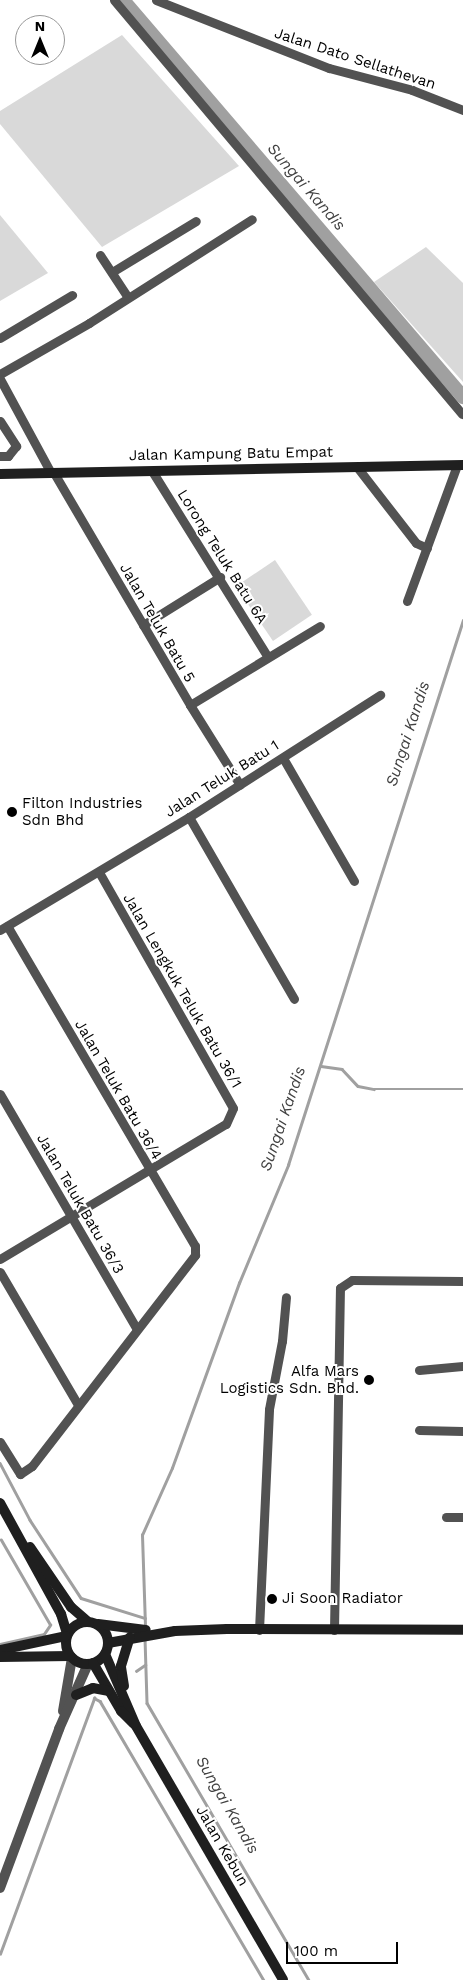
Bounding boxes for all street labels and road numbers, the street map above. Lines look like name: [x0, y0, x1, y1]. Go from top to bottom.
street label: Jalan Dato Sellathevan: [272, 24, 438, 94]
street label: Jalan Kampung Batu Empat: [129, 443, 333, 465]
street label: Lorong Teluk Batu 6A: [173, 486, 271, 628]
street label: Jalan Teluk Batu 5: [115, 560, 199, 686]
street label: Jalan Teluk Batu 1: [161, 736, 283, 822]
street label: Jalan Lengkuk Teluk Batu 36/1: [119, 890, 245, 1092]
street label: Jalan Teluk Batu 36/4: [70, 1017, 166, 1163]
street label: Jalan Teluk Batu 36/3: [32, 1130, 128, 1278]
street label: Jalan Kebun: [192, 1803, 252, 1889]

